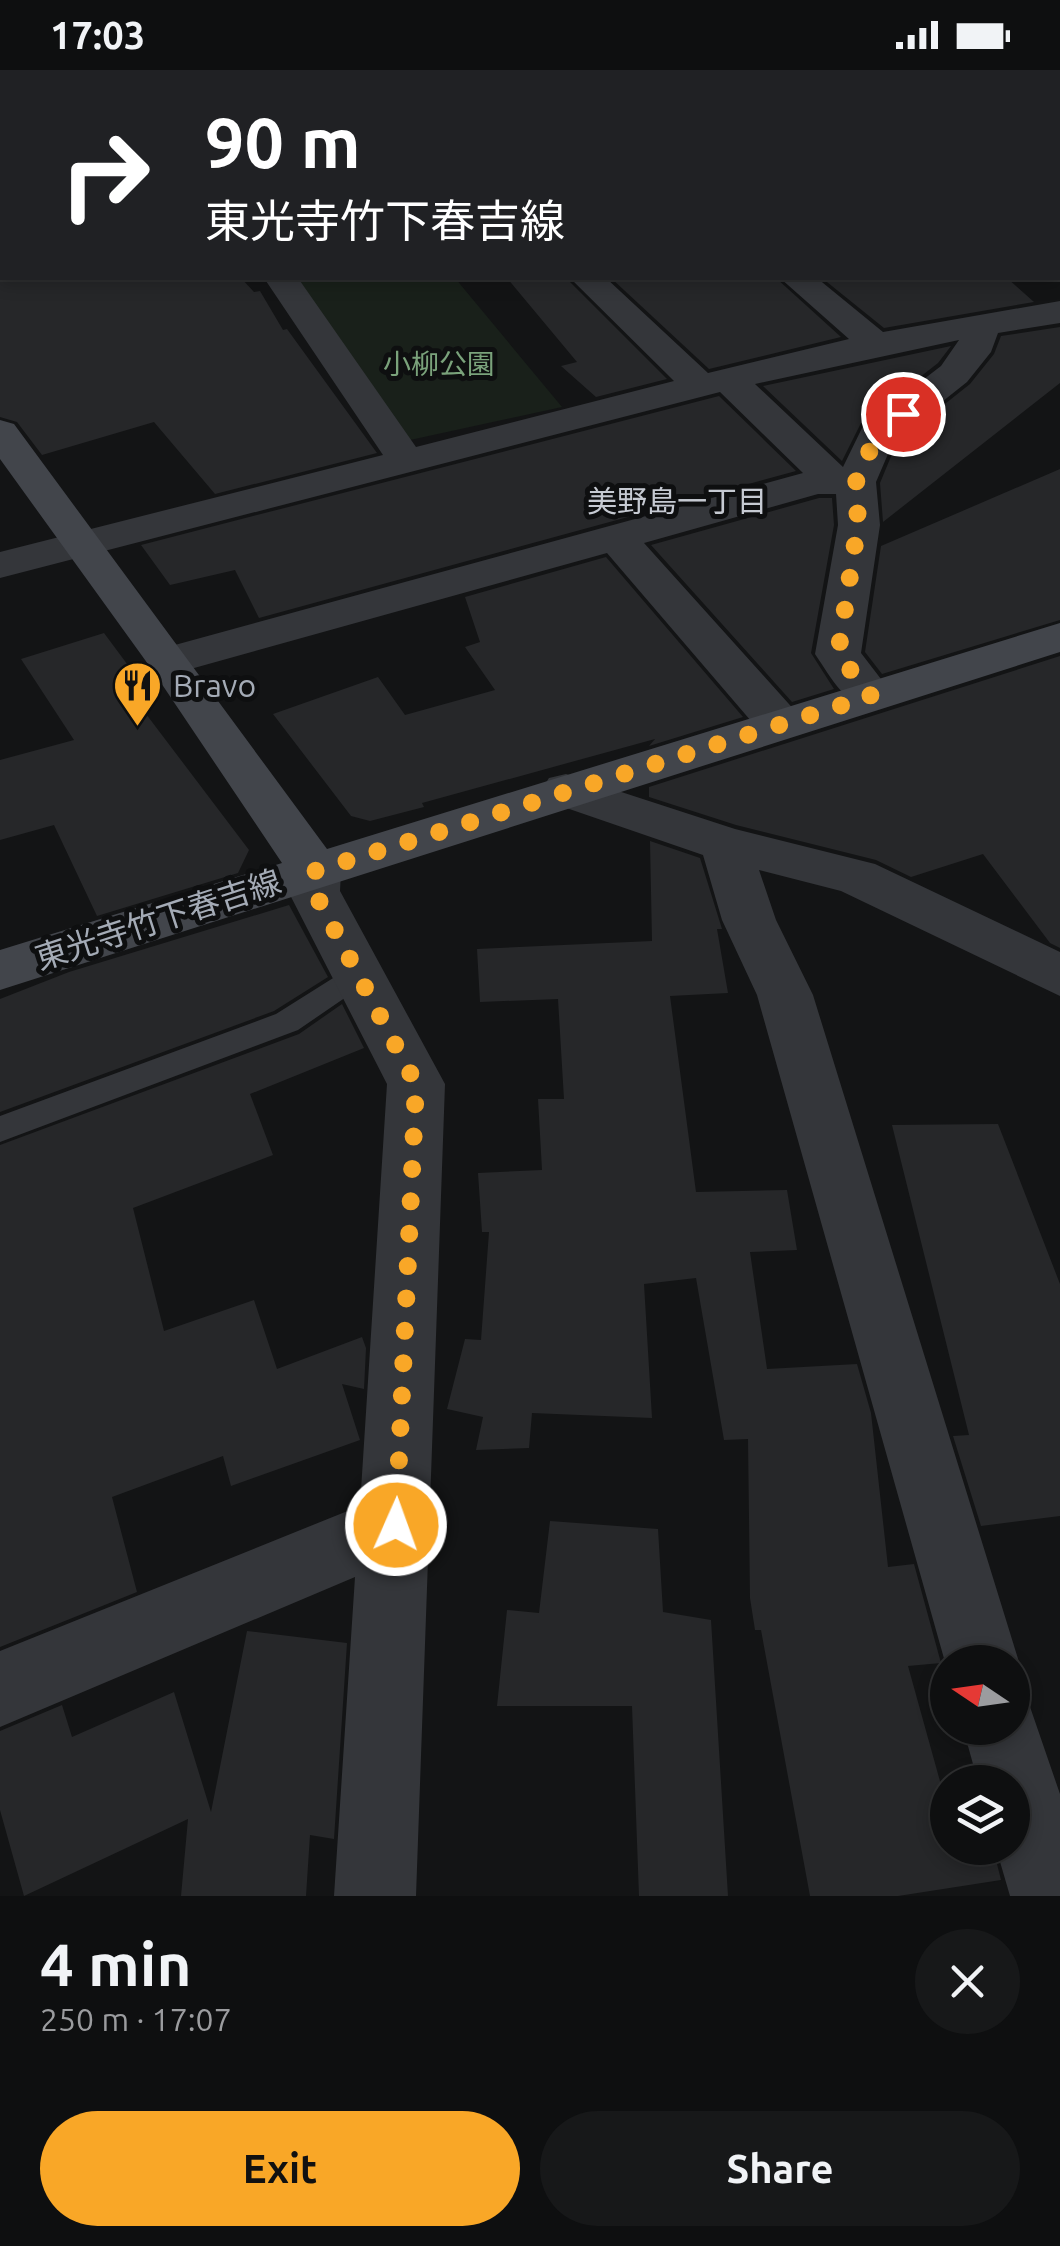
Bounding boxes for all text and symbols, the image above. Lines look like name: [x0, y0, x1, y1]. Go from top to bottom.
text: 17:03: [50, 14, 145, 56]
text: 90 m: [205, 103, 361, 181]
icon: right: [40, 110, 170, 240]
text: 東光寺竹下春吉線: [205, 195, 565, 246]
park label: 小柳公園: [383, 348, 495, 379]
pin: [861, 372, 946, 457]
icon: arrive: [876, 387, 931, 442]
district label: 美野島一丁目: [587, 484, 767, 518]
restaurant icon: Bravo: [112, 660, 164, 728]
place label: Bravo: [173, 667, 256, 703]
street label: 東光寺竹下春吉線: [30, 862, 285, 976]
position arrow: [344, 1473, 448, 1577]
north arrow: [930, 1645, 1030, 1745]
map controls: [930, 1645, 1030, 1865]
button: layers: [930, 1765, 1030, 1865]
button: close: [915, 1929, 1020, 2034]
text: 4 min: [40, 1930, 192, 1997]
text: 250 m · 17:07: [40, 2001, 232, 2037]
button: Exit: [40, 2111, 520, 2226]
button: Share: [540, 2111, 1020, 2226]

